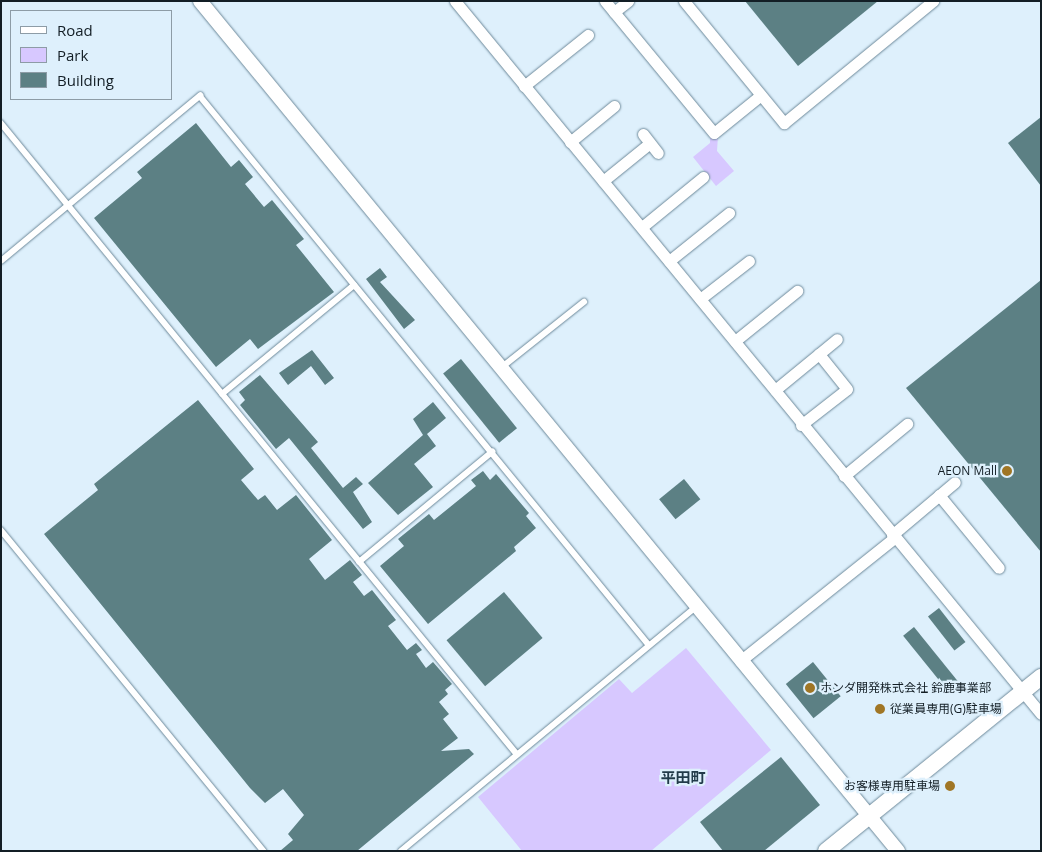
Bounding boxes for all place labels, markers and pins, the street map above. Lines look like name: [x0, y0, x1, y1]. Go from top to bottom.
place label: AEON Mall: [938, 464, 997, 478]
marker: AEON Mall: [1001, 465, 1013, 477]
place label: ホンダ開発株式会社 鈴鹿事業部: [820, 681, 991, 695]
marker: ホンダ開発株式会社 鈴鹿事業部: [804, 682, 816, 694]
place label: 従業員専用(G)駐車場: [890, 702, 1002, 716]
marker: 従業員専用(G)駐車場: [874, 703, 886, 715]
place label: お客様専用駐車場: [844, 779, 940, 793]
marker: お客様専用駐車場: [944, 780, 956, 792]

